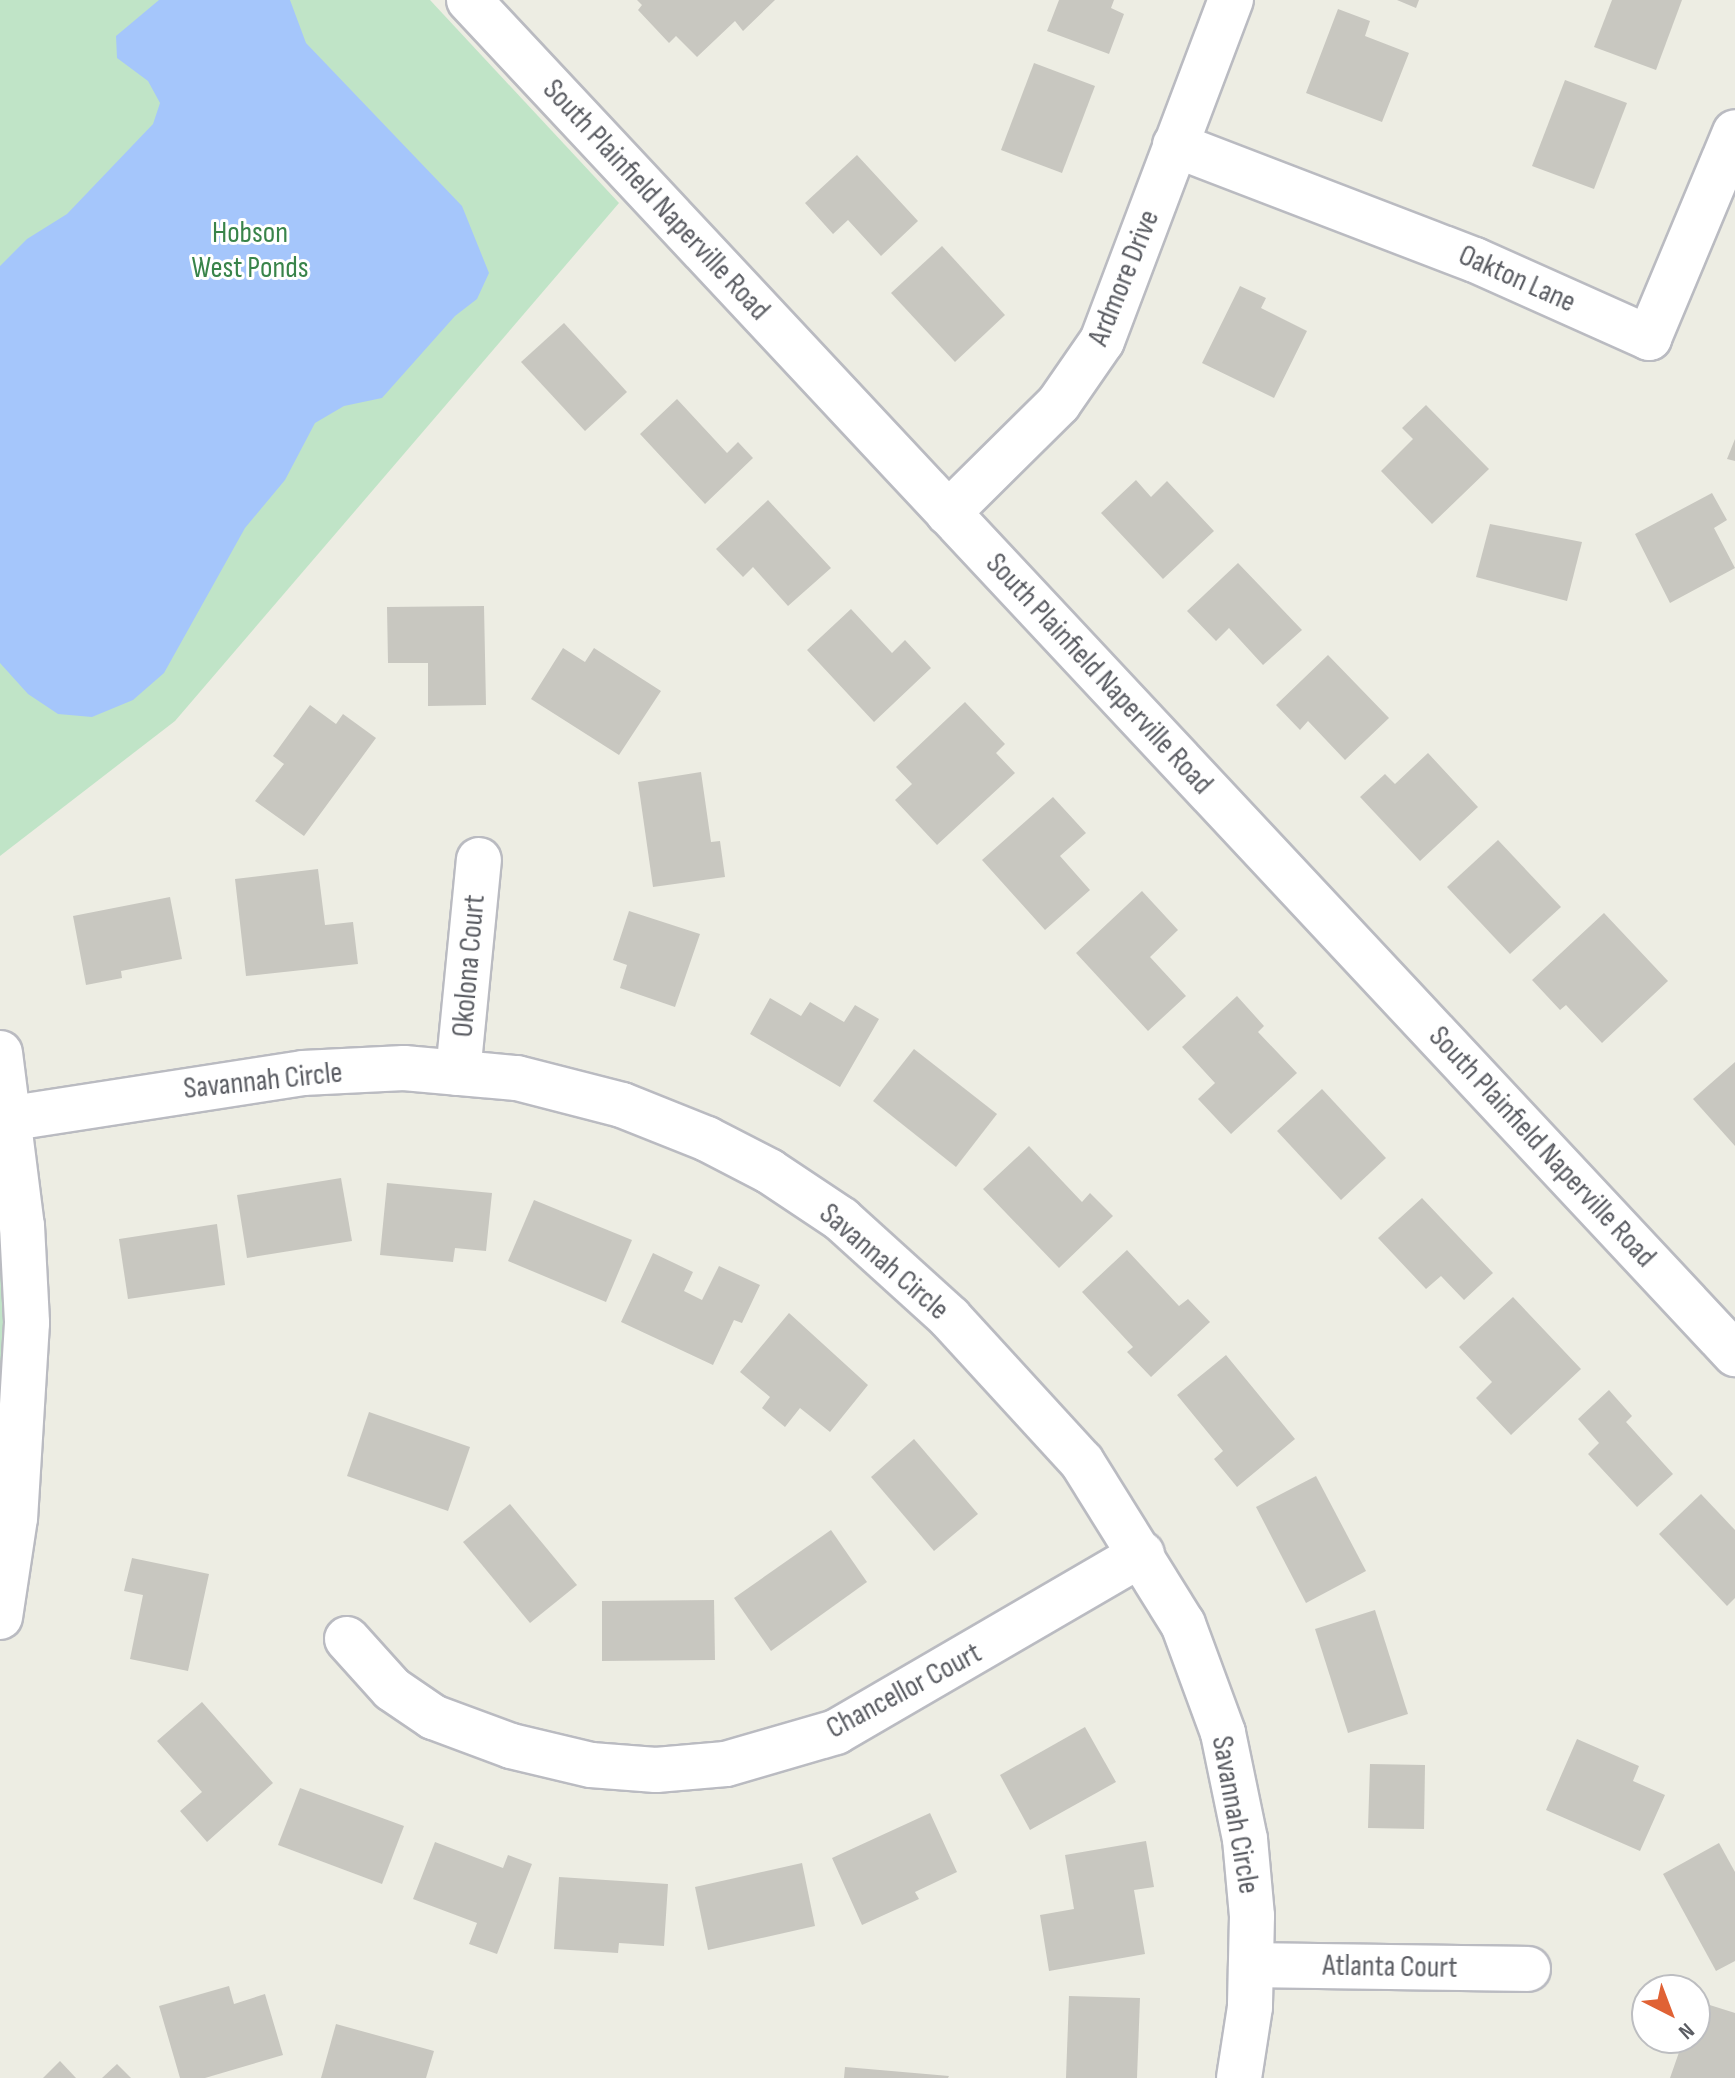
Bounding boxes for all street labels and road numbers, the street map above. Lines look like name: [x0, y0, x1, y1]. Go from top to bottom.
street label: South Plainfield Naperville Road: [535, 72, 777, 328]
street label: Ardmore Drive: [1081, 205, 1167, 351]
street label: Oakton Lane: [1453, 237, 1581, 321]
street label: South Plainfield Naperville Road: [978, 546, 1220, 802]
street label: Okolona Court: [445, 893, 493, 1039]
street label: South Plainfield Naperville Road: [1421, 1019, 1663, 1275]
street label: Savannah Circle: [182, 1055, 344, 1107]
street label: Savannah Circle: [812, 1196, 956, 1328]
street label: Chancellor Court: [820, 1635, 988, 1747]
street label: Savannah Circle: [1203, 1733, 1267, 1897]
street label: Atlanta Court: [1322, 1948, 1458, 1986]

